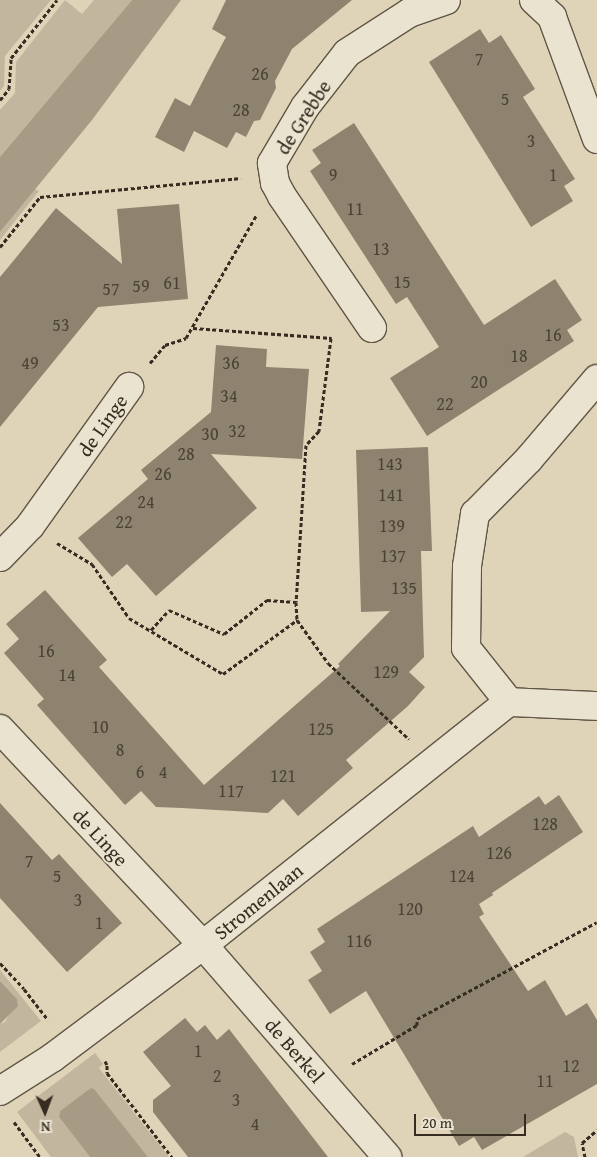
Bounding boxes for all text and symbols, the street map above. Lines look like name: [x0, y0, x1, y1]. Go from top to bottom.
house number: 7: [475, 48, 483, 70]
house number: 26: [251, 63, 269, 85]
street label: de Grebbe: [270, 75, 336, 159]
house number: 5: [501, 88, 509, 110]
house number: 28: [232, 99, 250, 121]
house number: 3: [527, 130, 535, 152]
house number: 9: [329, 164, 337, 186]
house number: 1: [549, 164, 557, 186]
house number: 11: [346, 198, 364, 220]
house number: 13: [372, 238, 390, 260]
house number: 15: [393, 271, 411, 293]
house number: 61: [163, 272, 181, 294]
house number: 59: [132, 275, 150, 297]
house number: 57: [102, 278, 120, 300]
house number: 53: [52, 314, 70, 336]
house number: 16: [544, 324, 562, 346]
house number: 18: [510, 345, 528, 367]
house number: 49: [21, 352, 39, 374]
house number: 36: [222, 352, 240, 374]
house number: 20: [470, 371, 488, 393]
house number: 34: [220, 385, 238, 407]
street label: de Linge: [72, 389, 132, 461]
house number: 22: [436, 393, 454, 415]
house number: 32: [228, 420, 246, 442]
house number: 30: [201, 423, 219, 445]
house number: 28: [177, 443, 195, 465]
house number: 143: [377, 453, 403, 475]
house number: 26: [154, 463, 172, 485]
house number: 141: [378, 484, 404, 506]
house number: 24: [137, 491, 155, 513]
house number: 22: [115, 511, 133, 533]
house number: 139: [379, 515, 405, 537]
house number: 137: [380, 545, 406, 567]
house number: 135: [391, 577, 417, 599]
house number: 16: [37, 640, 55, 662]
house number: 129: [373, 661, 399, 683]
house number: 14: [58, 664, 76, 686]
house number: 10: [91, 716, 109, 738]
house number: 125: [308, 718, 334, 740]
house number: 8: [116, 739, 124, 761]
house number: 6: [136, 761, 144, 783]
house number: 4: [159, 761, 167, 783]
house number: 121: [270, 765, 296, 787]
house number: 117: [218, 780, 244, 802]
street label: de Linge: [68, 803, 134, 871]
house number: 128: [532, 813, 558, 835]
house number: 126: [486, 842, 512, 864]
house number: 7: [25, 850, 33, 872]
street label: Stromenlaan: [209, 858, 307, 944]
house number: 5: [53, 865, 61, 887]
house number: 124: [449, 865, 475, 887]
house number: 3: [74, 889, 82, 911]
house number: 120: [397, 898, 423, 920]
house number: 1: [95, 912, 103, 934]
house number: 116: [346, 930, 372, 952]
street label: de Berkel: [260, 1013, 330, 1087]
house number: 1: [194, 1040, 202, 1062]
house number: 12: [562, 1055, 580, 1077]
house number: 2: [213, 1065, 221, 1087]
house number: 11: [536, 1070, 554, 1092]
north arrow: [20, 1087, 70, 1137]
house number: 3: [232, 1089, 240, 1111]
scale bar: [417, 1104, 530, 1136]
text: 20 m: [422, 1112, 452, 1133]
house number: 4: [251, 1113, 259, 1135]
text: N: [41, 1117, 51, 1137]

